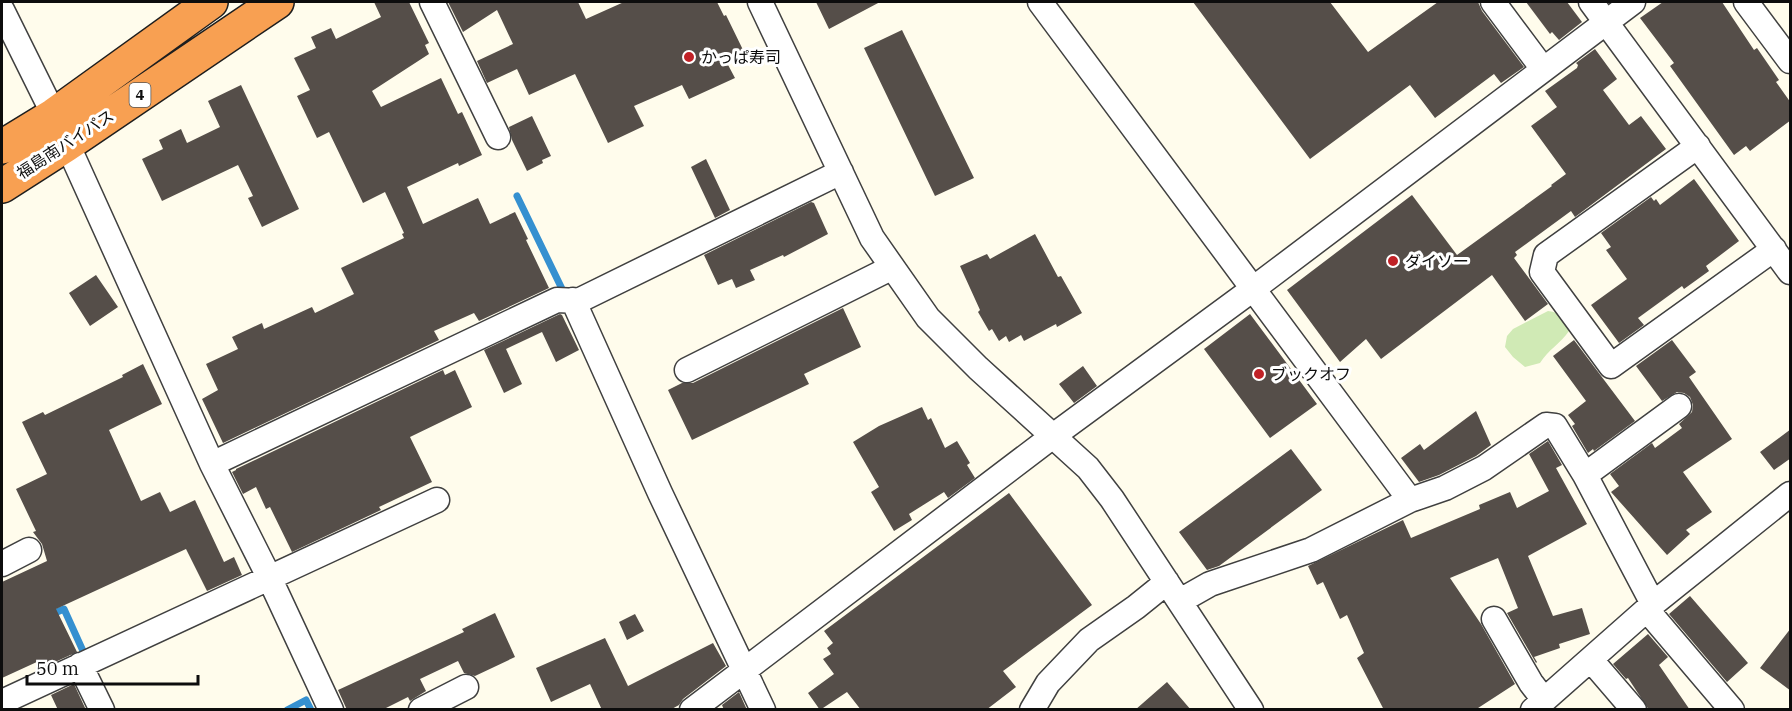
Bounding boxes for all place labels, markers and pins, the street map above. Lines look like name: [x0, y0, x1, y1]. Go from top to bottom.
place label: かっぱ寿司: [701, 47, 781, 67]
marker: かっぱ寿司: [682, 50, 696, 64]
place label: ダイソー: [1405, 251, 1469, 271]
marker: ダイソー: [1386, 254, 1400, 268]
place label: ブックオフ: [1271, 364, 1351, 384]
marker: ブックオフ: [1252, 367, 1266, 381]

